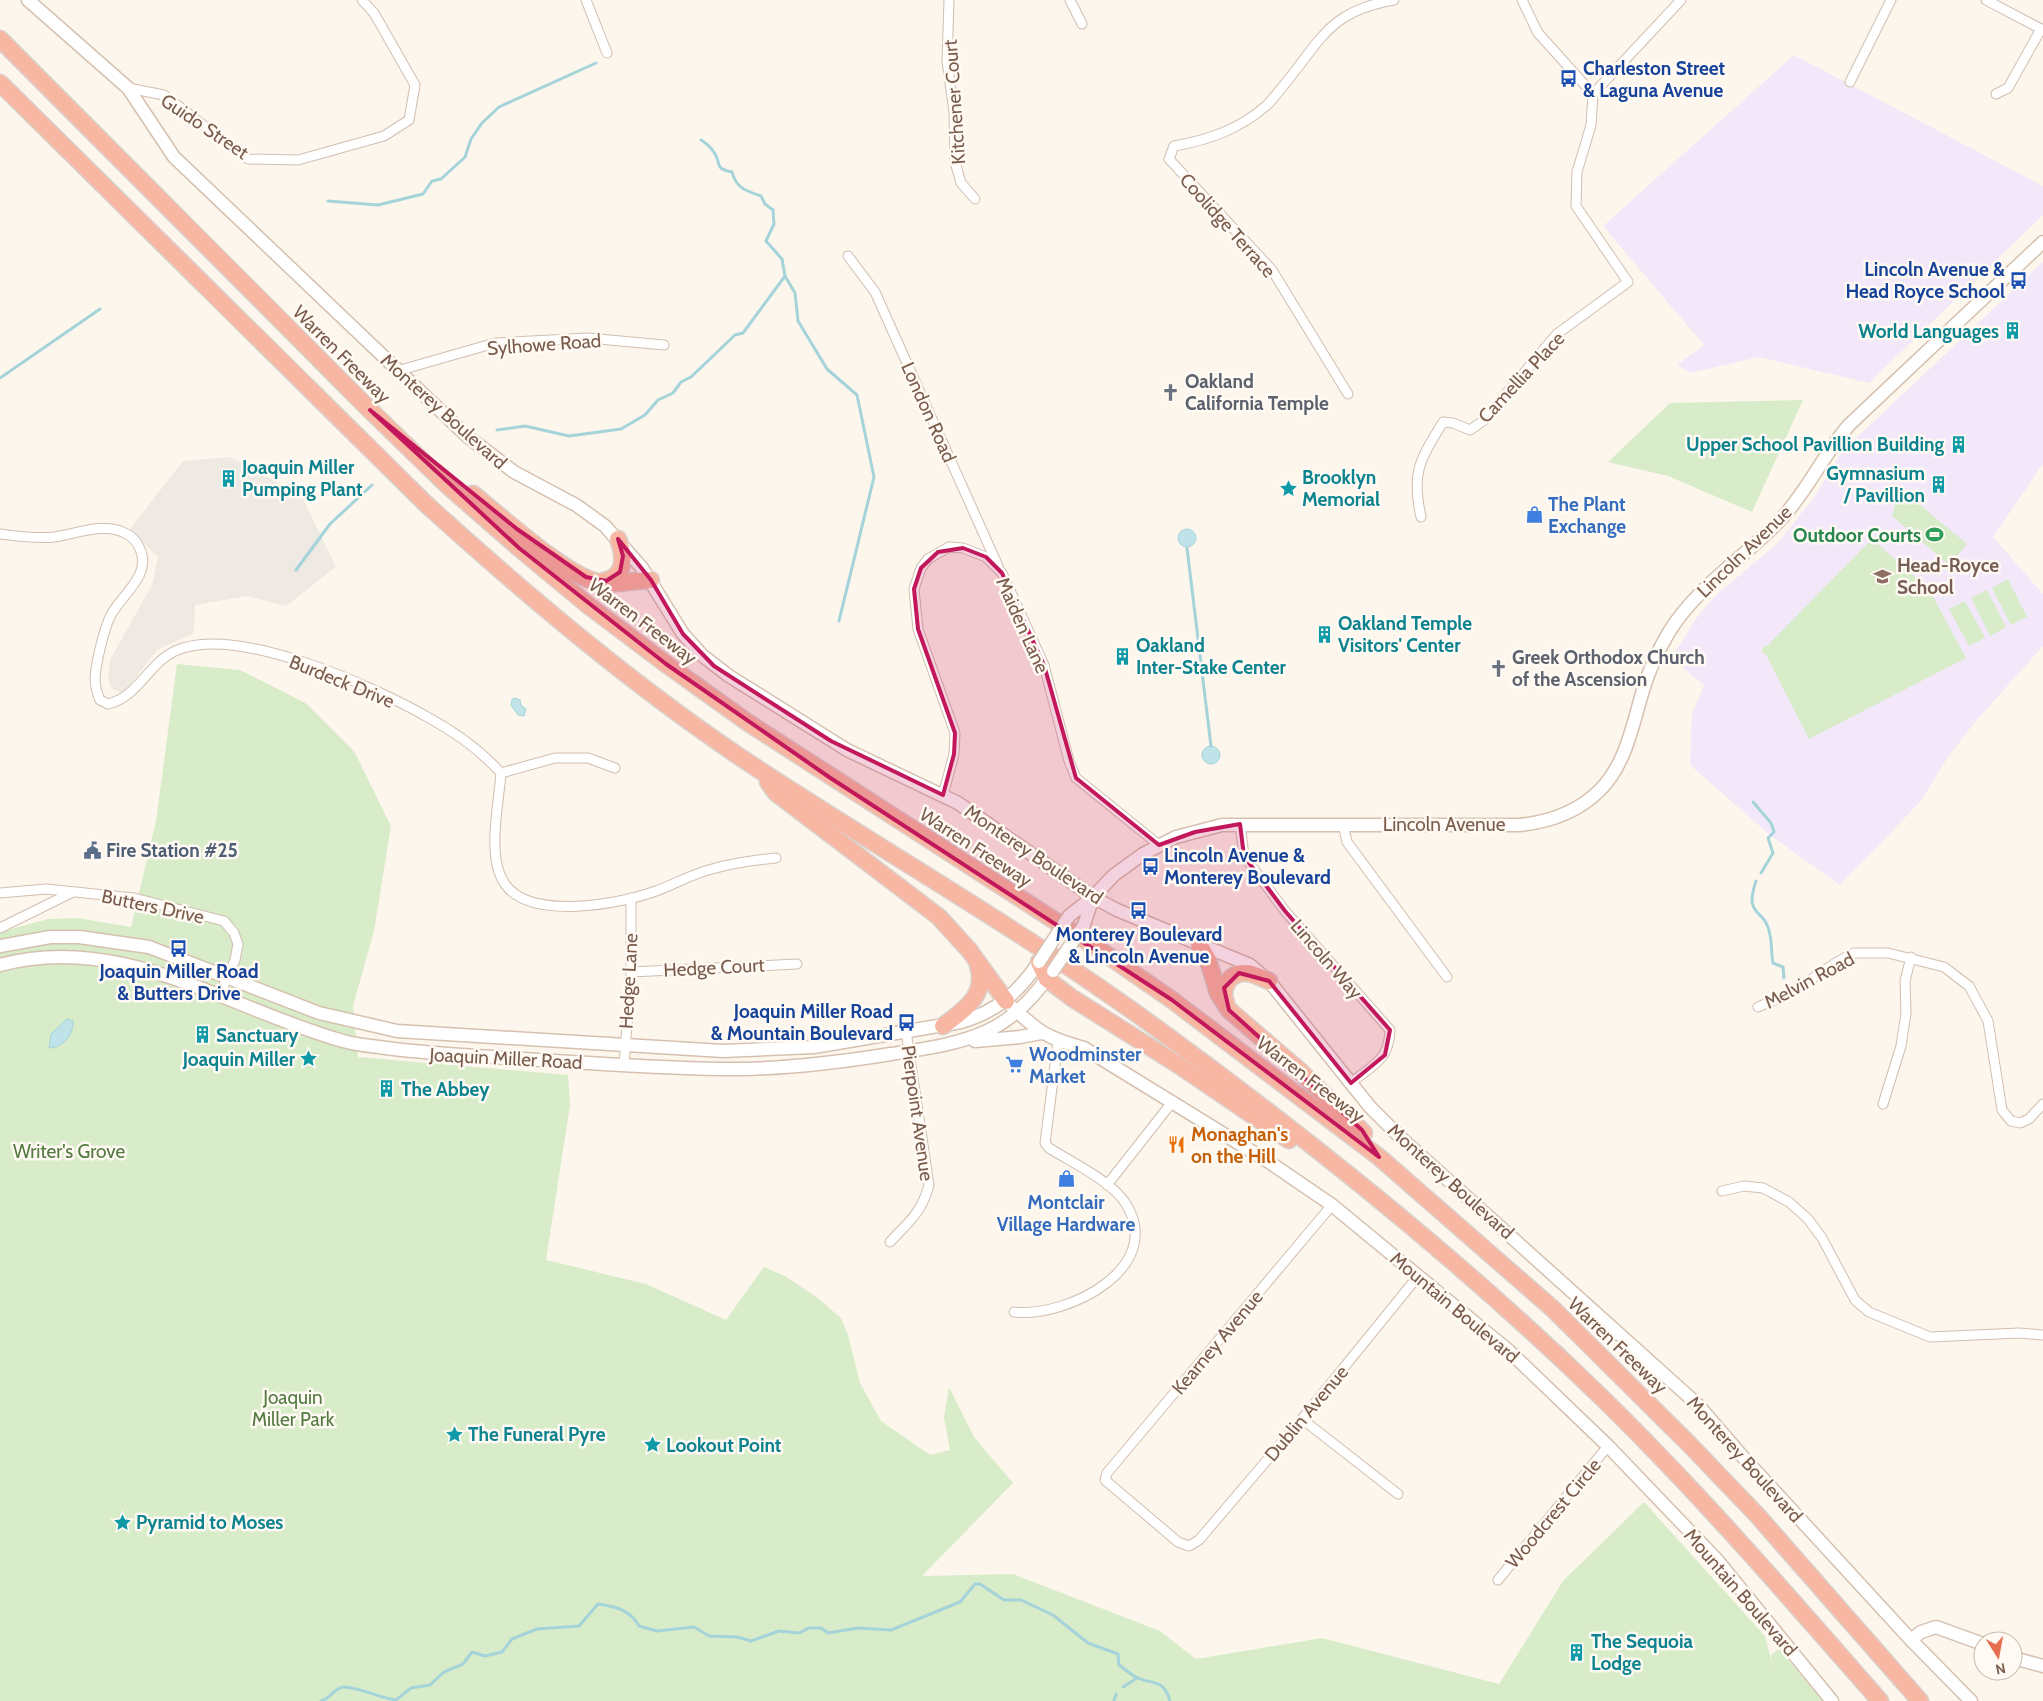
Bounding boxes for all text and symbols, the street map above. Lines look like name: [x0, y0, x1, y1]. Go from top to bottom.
street label: Kitchener Court: [939, 38, 970, 165]
place label: Charleston Street & Laguna Avenue: [1583, 57, 1726, 102]
bus stop icon: Charleston Street & Laguna Avenue: [1559, 69, 1579, 89]
street label: Guido Street: [157, 89, 253, 164]
street label: Coolidge Terrace: [1175, 168, 1281, 282]
place label: Lincoln Avenue & Head Royce School: [1845, 258, 2005, 303]
bus stop icon: Lincoln Avenue & Head Royce School: [2009, 270, 2029, 290]
street label: Warren Freeway: [288, 301, 396, 408]
place label: World Languages: [1858, 320, 1999, 343]
building icon: World Languages: [2003, 321, 2023, 341]
street label: Camellia Place: [1473, 327, 1570, 428]
street label: Sylhowe Road: [486, 329, 602, 360]
street label: Monterey Boulevard: [376, 349, 512, 474]
street label: London Road: [896, 358, 961, 466]
place label: Oakland California Temple: [1185, 370, 1329, 415]
church icon: Oakland California Temple: [1161, 382, 1181, 402]
place label: Upper School Pavillion Building: [1686, 433, 1944, 456]
building icon: Upper School Pavillion Building: [1948, 434, 1968, 454]
place label: Joaquin Miller Pumping Plant: [241, 456, 363, 501]
place label: Gymnasium / Pavillion: [1826, 462, 1925, 507]
place label: Brooklyn Memorial: [1302, 466, 1380, 511]
building icon: Joaquin Miller Pumping Plant: [218, 468, 238, 488]
building icon: Gymnasium / Pavillion: [1929, 474, 1949, 494]
place icon: Brooklyn Memorial: [1278, 478, 1298, 498]
place label: The Plant Exchange: [1548, 493, 1626, 538]
street label: Lincoln Avenue: [1692, 500, 1797, 602]
shop icon: The Plant Exchange: [1524, 505, 1544, 525]
place label: Outdoor Courts: [1793, 524, 1921, 547]
sports icon: Outdoor Courts: [1925, 525, 1945, 545]
place label: Head-Royce School: [1897, 554, 1999, 599]
school or university icon: Head-Royce School: [1873, 566, 1893, 586]
street label: Warren Freeway: [584, 573, 701, 670]
street label: Maiden Lane: [991, 574, 1054, 677]
place label: Oakland Temple Visitors' Center: [1338, 612, 1472, 657]
building icon: Oakland Temple Visitors' Center: [1314, 624, 1334, 644]
place label: Oakland Inter-Stake Center: [1136, 634, 1287, 679]
building icon: Oakland Inter-Stake Center: [1112, 646, 1132, 666]
place label: Greek Orthodox Church of the Ascension: [1512, 646, 1705, 691]
street label: Burdeck Drive: [286, 650, 398, 713]
church icon: Greek Orthodox Church of the Ascension: [1488, 658, 1508, 678]
street label: Monterey Boulevard: [960, 800, 1107, 909]
street label: Warren Freeway: [915, 803, 1036, 892]
street label: Lincoln Avenue: [1383, 813, 1506, 836]
place label: Fire Station #25: [106, 839, 238, 862]
public building icon: Fire Station #25: [82, 840, 102, 860]
place label: Lincoln Avenue & Monterey Boulevard: [1164, 844, 1331, 889]
bus stop icon: Lincoln Avenue & Monterey Boulevard: [1140, 856, 1160, 876]
street label: Butters Drive: [99, 884, 207, 929]
bus stop icon: Monterey Boulevard & Lincoln Avenue: [1129, 901, 1149, 921]
street label: Lincoln Way: [1286, 915, 1368, 1004]
place label: Monterey Boulevard & Lincoln Avenue: [1056, 923, 1222, 968]
street label: Hedge Lane: [615, 932, 643, 1029]
bus stop icon: Joaquin Miller Road & Butters Drive: [169, 938, 189, 958]
street label: Melvin Road: [1760, 947, 1858, 1014]
street label: Hedge Court: [663, 953, 766, 982]
place label: Joaquin Miller Road & Butters Drive: [98, 960, 259, 1005]
place label: Joaquin Miller Road & Mountain Boulevard: [711, 1000, 893, 1045]
bus stop icon: Joaquin Miller Road & Mountain Boulevard: [897, 1012, 917, 1032]
place label: Sanctuary: [216, 1024, 299, 1047]
building icon: Sanctuary: [192, 1025, 212, 1045]
street label: Warren Freeway: [1252, 1031, 1369, 1128]
street label: Joaquin Miller Road: [428, 1043, 583, 1074]
place label: Woodminster Market: [1029, 1043, 1142, 1088]
street label: Pierpoint Avenue: [897, 1044, 938, 1183]
place label: Joaquin Miller: [182, 1048, 296, 1071]
place icon: Joaquin Miller: [299, 1049, 319, 1069]
supermarket icon: Woodminster Market: [1005, 1055, 1025, 1075]
place label: The Abbey: [401, 1078, 490, 1101]
building icon: The Abbey: [377, 1079, 397, 1099]
street label: Monterey Boulevard: [1383, 1119, 1519, 1244]
place label: Monaghan's on the Hill: [1191, 1123, 1288, 1168]
restaurant icon: Monaghan's on the Hill: [1167, 1135, 1187, 1155]
park label: Writer's Grove: [13, 1140, 125, 1163]
shop icon: Montclair Village Hardware: [1056, 1169, 1076, 1189]
place label: Montclair Village Hardware: [997, 1191, 1135, 1236]
street label: Mountain Boulevard: [1386, 1247, 1524, 1368]
street label: Kearney Avenue: [1167, 1285, 1268, 1399]
street label: Warren Freeway: [1563, 1292, 1672, 1399]
street label: Dublin Avenue: [1260, 1361, 1353, 1466]
park label: Joaquin Miller Park: [252, 1386, 335, 1431]
street label: Monterey Boulevard: [1682, 1391, 1807, 1527]
place label: The Funeral Pyre: [468, 1423, 606, 1446]
place icon: The Funeral Pyre: [444, 1424, 464, 1444]
place label: Lookout Point: [666, 1434, 782, 1457]
place icon: Lookout Point: [642, 1435, 662, 1455]
street label: Woodcrest Circle: [1501, 1454, 1606, 1573]
place label: Pyramid to Moses: [136, 1511, 283, 1534]
place icon: Pyramid to Moses: [112, 1512, 132, 1532]
street label: Mountain Boulevard: [1679, 1524, 1802, 1661]
place label: The Sequoia Lodge: [1591, 1630, 1694, 1675]
north arrow: [1973, 1631, 2023, 1681]
building icon: The Sequoia Lodge: [1567, 1642, 1587, 1662]
text: N: [1994, 1659, 2007, 1679]

